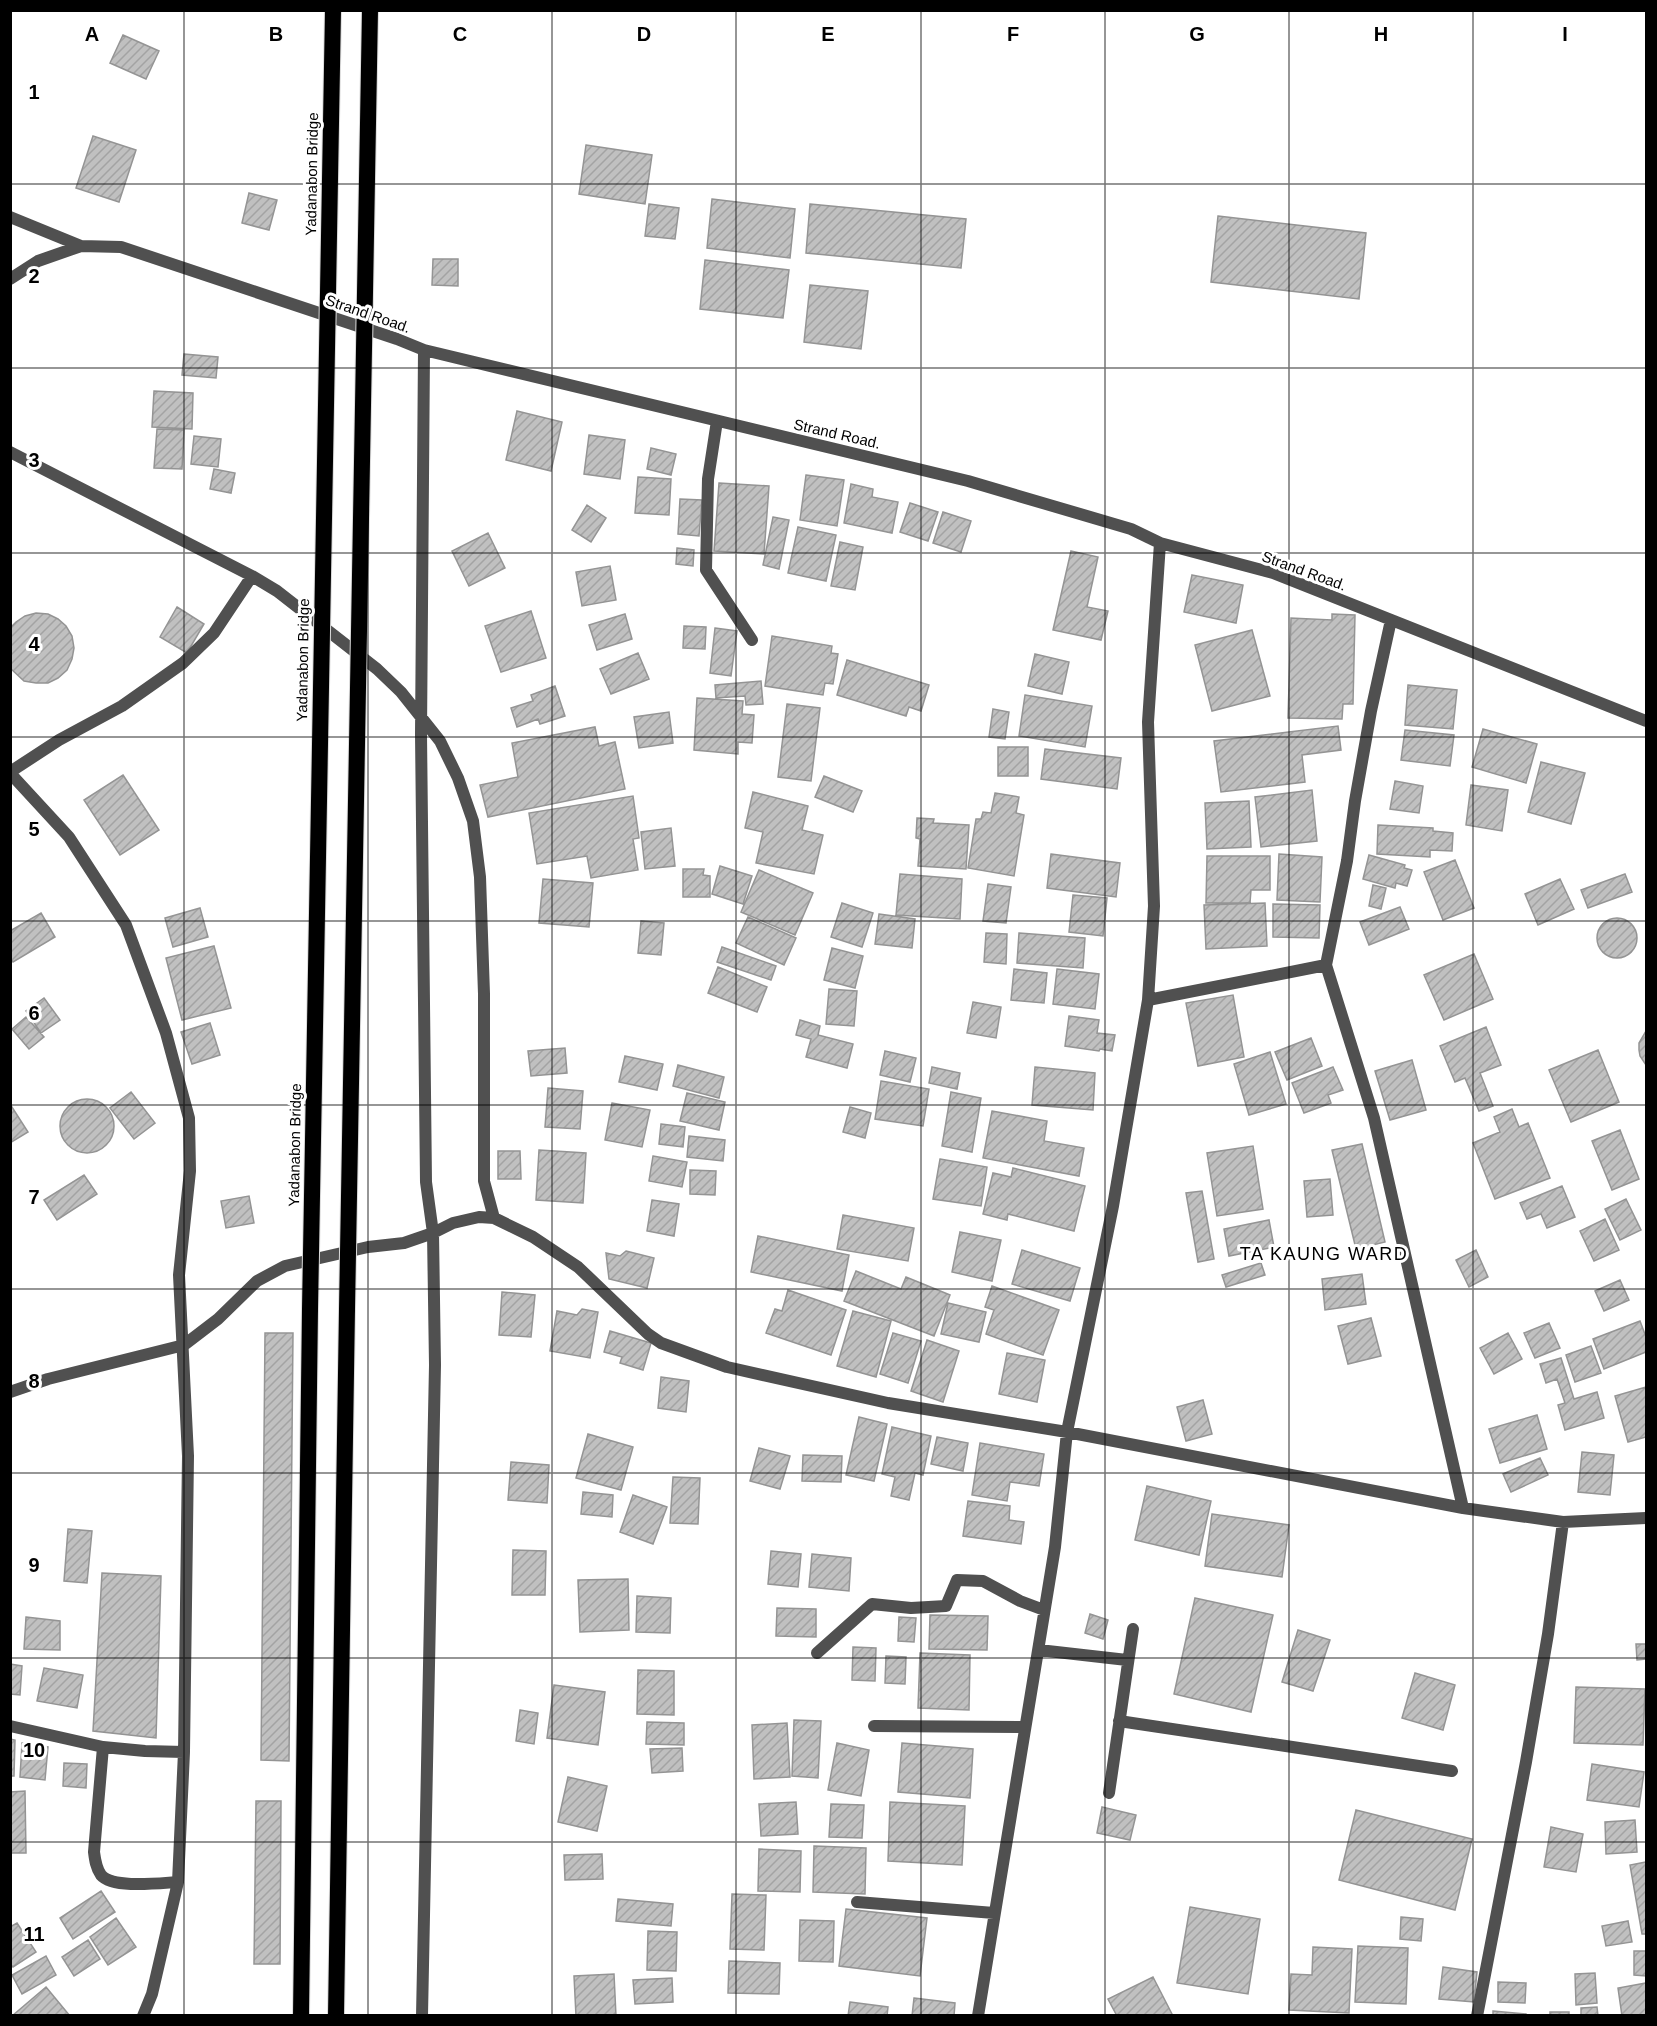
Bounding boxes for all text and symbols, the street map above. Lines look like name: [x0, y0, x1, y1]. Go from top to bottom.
text: A: [85, 23, 99, 45]
text: B: [269, 23, 283, 45]
text: C: [453, 23, 467, 45]
text: D: [637, 23, 651, 45]
text: E: [821, 23, 835, 45]
text: F: [1007, 23, 1019, 45]
text: G: [1189, 23, 1205, 45]
text: H: [1374, 23, 1388, 45]
text: I: [1562, 23, 1568, 45]
text: 1: [28, 81, 40, 103]
street label: Yadanabon Bridge: [302, 112, 321, 236]
text: 2: [28, 265, 40, 287]
street label: Strand Road.: [324, 291, 413, 336]
street label: Strand Road.: [792, 415, 882, 452]
text: 3: [28, 449, 40, 471]
street label: Strand Road.: [1260, 547, 1349, 594]
street label: Yadanabon Bridge: [293, 598, 312, 722]
text: 4: [28, 633, 40, 655]
text: 5: [28, 818, 40, 840]
text: 6: [28, 1002, 40, 1024]
street label: Yadanabon Bridge: [285, 1083, 304, 1207]
text: 7: [28, 1186, 40, 1208]
district label: TA KAUNG WARD: [1240, 1244, 1408, 1264]
text: 8: [28, 1370, 40, 1392]
text: 9: [28, 1554, 40, 1576]
text: 10: [23, 1739, 45, 1761]
text: 11: [23, 1923, 45, 1945]

